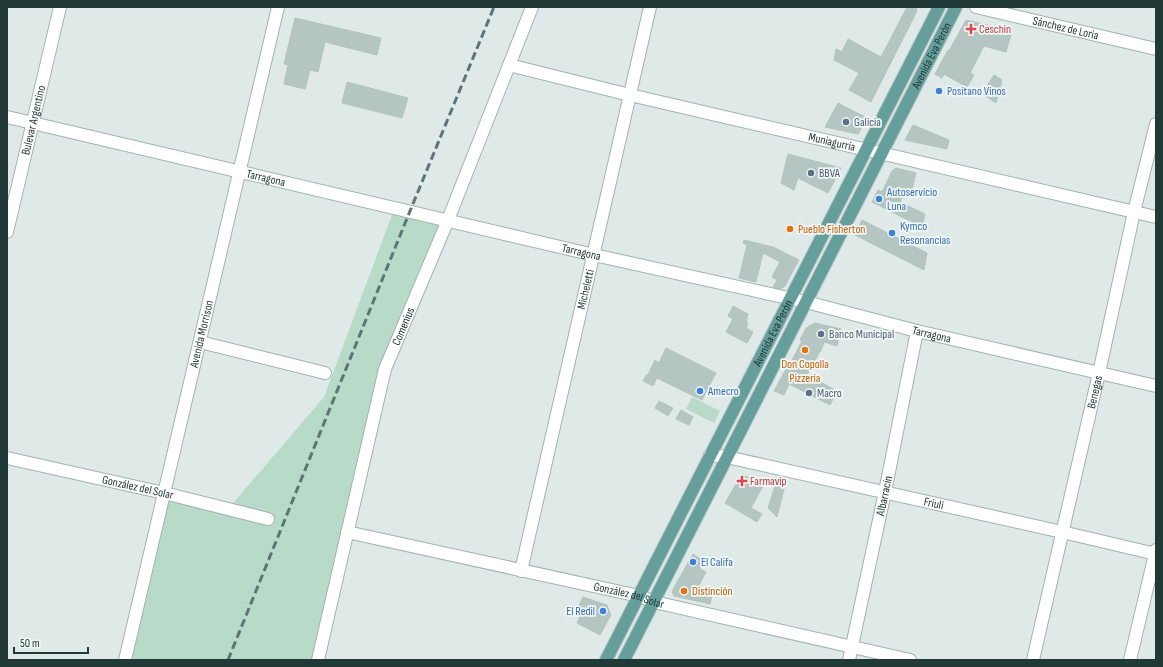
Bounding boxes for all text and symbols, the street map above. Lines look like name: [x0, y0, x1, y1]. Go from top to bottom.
street label: Sánchez de Loria: [1031, 13, 1100, 43]
street label: Avenida Eva Perón: [908, 20, 954, 92]
place label: Ceschin: [979, 22, 1011, 37]
marker: Ceschin: [966, 24, 976, 34]
street label: Bulevar Argentino: [18, 84, 49, 156]
place label: Positano Vinos: [947, 84, 1006, 99]
marker: Positano Vinos: [934, 86, 944, 96]
place label: Galicia: [854, 115, 881, 130]
marker: Galicia: [841, 117, 851, 127]
street label: Muniagurría: [807, 129, 857, 155]
street label: Tarragona: [245, 166, 287, 190]
place label: BBVA: [819, 166, 841, 181]
marker: BBVA: [806, 168, 816, 178]
place label: Autoservicio Luna: [886, 185, 937, 214]
marker: Autoservicio Luna: [874, 194, 884, 204]
place label: Kymco Resonancias: [900, 219, 950, 248]
place label: Pueblo Fisherton: [798, 222, 866, 237]
marker: Pueblo Fisherton: [785, 224, 795, 234]
marker: Kymco Resonancias: [887, 228, 897, 238]
street label: Tarragona: [560, 240, 603, 264]
street label: Micheletti: [574, 268, 597, 311]
street label: Avenida Eva Perón: [749, 297, 796, 370]
street label: Avenida Morrison: [186, 299, 217, 370]
street label: Comenius: [388, 305, 418, 348]
street label: Tarragona: [911, 323, 953, 346]
place label: Banco Municipal: [829, 327, 894, 342]
marker: Banco Municipal: [816, 329, 826, 339]
marker: Don Copolla Pizzería: [800, 345, 810, 355]
place label: Don Copolla Pizzería: [781, 357, 829, 386]
street label: Benegas: [1084, 374, 1106, 410]
place label: Amecro: [707, 384, 739, 399]
marker: Amecro: [695, 386, 705, 396]
place label: Macro: [817, 386, 842, 401]
marker: Macro: [804, 388, 814, 398]
street label: González del Solar: [101, 472, 176, 503]
place label: Farmavip: [750, 474, 787, 489]
street label: Albarracín: [872, 474, 896, 518]
marker: Farmavip: [737, 476, 747, 486]
street label: Friuli: [922, 494, 945, 513]
place label: El Califa: [701, 555, 733, 570]
marker: El Califa: [688, 557, 698, 567]
street label: González del Solar: [592, 579, 666, 612]
place label: Distinción: [692, 584, 733, 599]
marker: Distinción: [679, 586, 689, 596]
place label: El Redil: [566, 604, 595, 619]
marker: El Redil: [598, 606, 608, 616]
scale bar: [14, 629, 88, 655]
text: 50 m: [20, 636, 40, 651]

